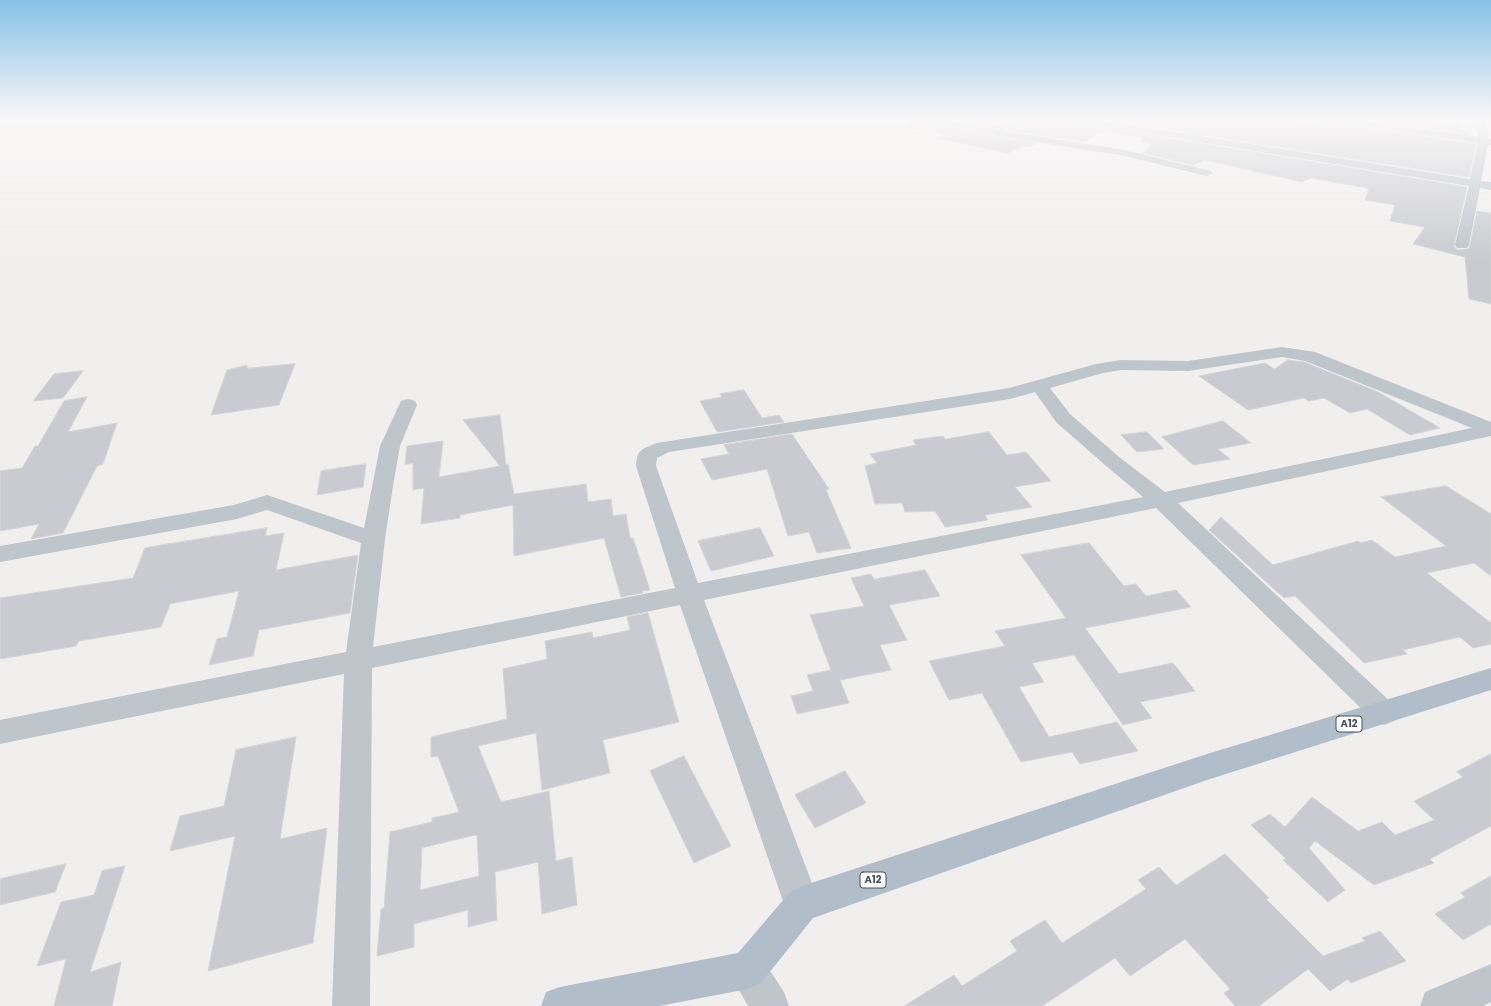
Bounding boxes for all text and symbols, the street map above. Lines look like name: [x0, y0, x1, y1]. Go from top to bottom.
road number: A12: [1336, 716, 1362, 732]
road number: A12: [860, 872, 886, 888]

